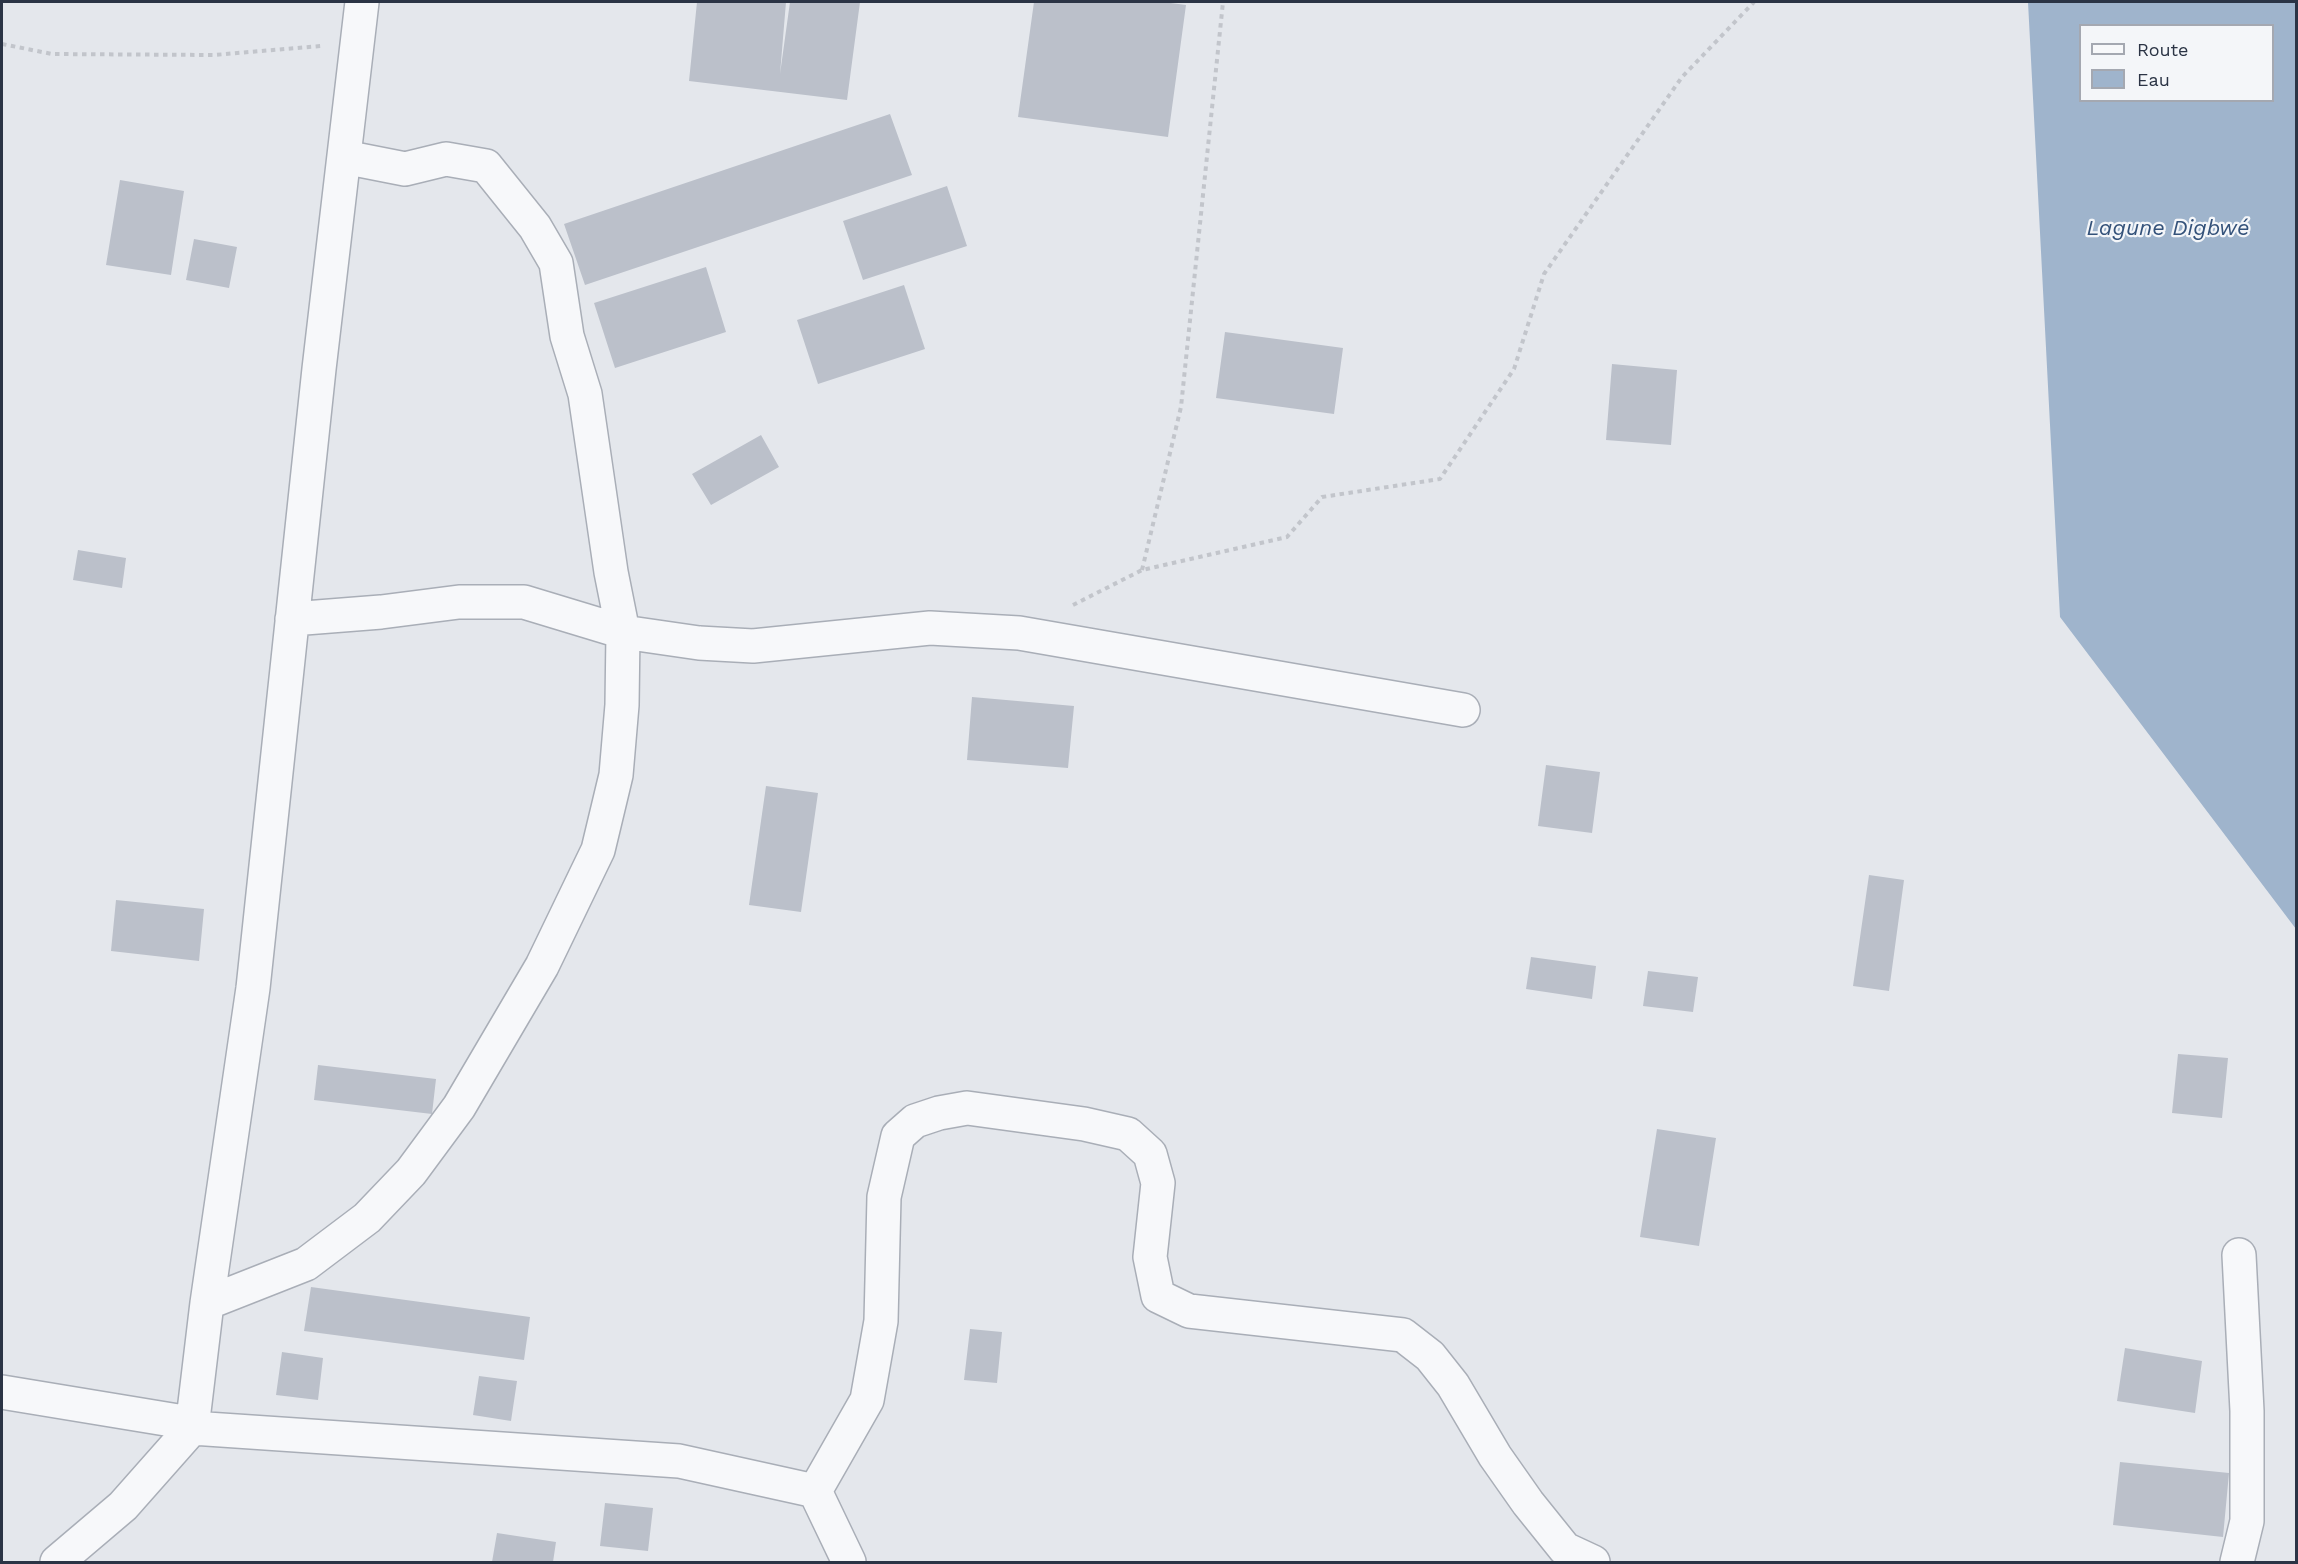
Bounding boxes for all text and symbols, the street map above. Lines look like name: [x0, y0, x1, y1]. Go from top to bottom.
legend: [2079, 24, 2274, 102]
text: Route: [2137, 39, 2189, 60]
text: Eau: [2137, 69, 2170, 90]
water label: Lagune Digbwé: [2086, 216, 2250, 242]

